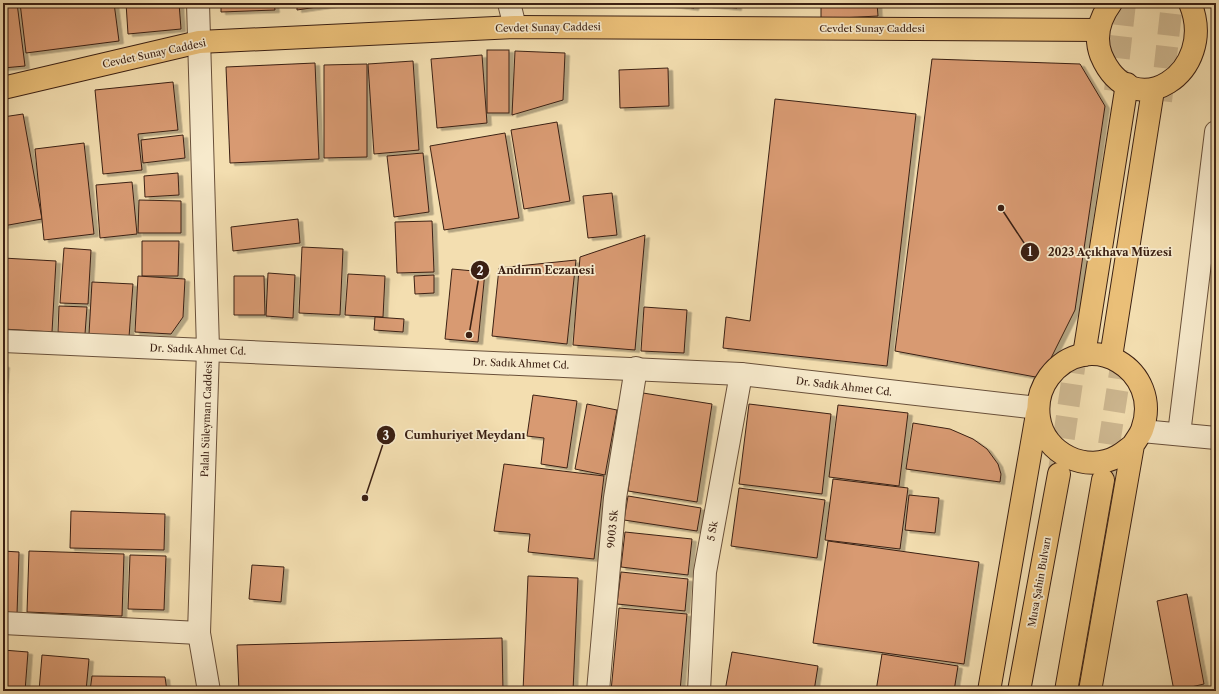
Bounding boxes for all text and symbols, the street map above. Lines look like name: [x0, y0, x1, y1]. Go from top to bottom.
street label: Cevdet Sunay Caddesi: [495, 20, 601, 35]
street label: Cevdet Sunay Caddesi: [819, 22, 925, 35]
street label: Cevdet Sunay Caddesi: [101, 36, 207, 71]
callout: 2023 Açıkhava Müzesi: [1020, 241, 1181, 264]
text: 1: [1027, 244, 1033, 259]
text: 2023 Açıkhava Müzesi: [1048, 245, 1172, 259]
callout: Andırın Eczanesi: [470, 259, 603, 282]
text: 2: [476, 263, 484, 278]
text: Andırın Eczanesi: [497, 263, 594, 277]
street label: Dr. Sadık Ahmet Cd.: [149, 341, 247, 358]
street label: Dr. Sadık Ahmet Cd.: [472, 355, 570, 372]
street label: Palalı Süleyman Caddesi: [198, 361, 215, 477]
street label: Dr. Sadık Ahmet Cd.: [795, 374, 893, 399]
callout: Cumhuriyet Meydanı: [376, 424, 533, 447]
text: 3: [383, 428, 390, 443]
text: Cumhuriyet Meydanı: [405, 428, 526, 442]
street label: 9003 Sk: [604, 508, 621, 549]
street label: 5 Sk: [704, 519, 721, 542]
street label: Musa Şahin Bulvarı: [1025, 536, 1054, 628]

